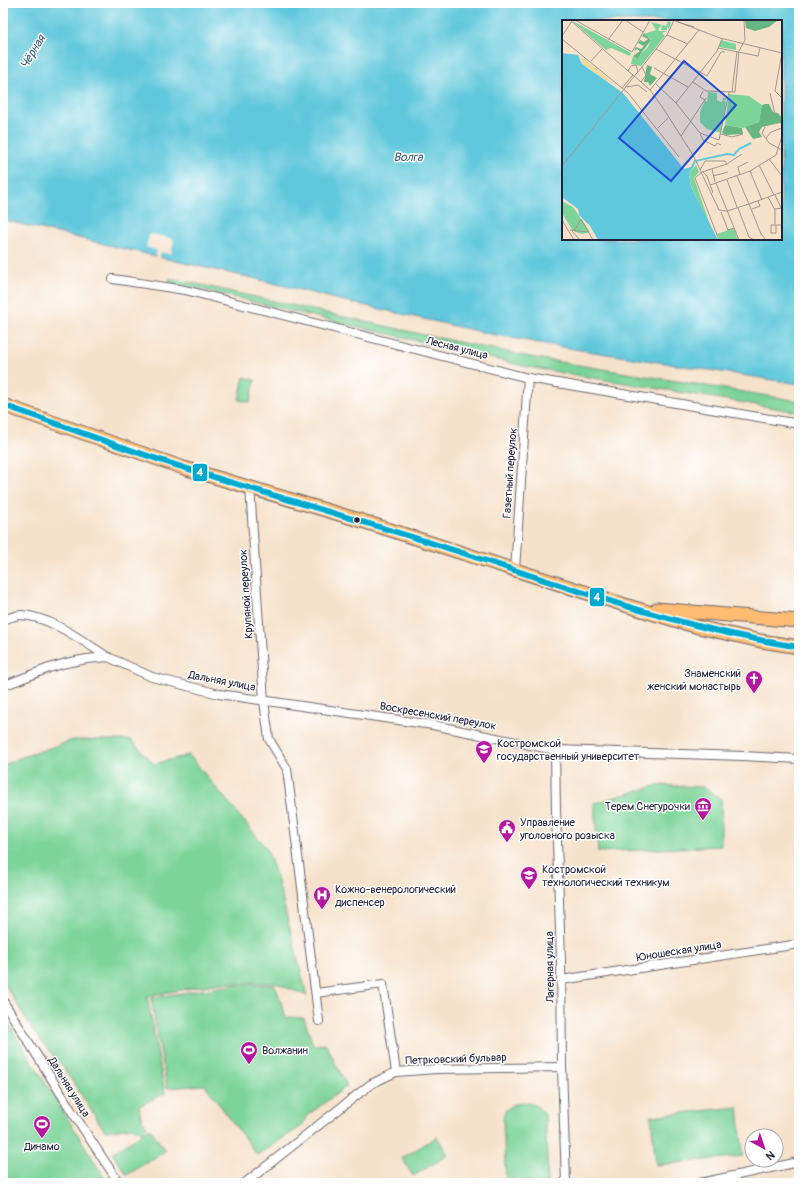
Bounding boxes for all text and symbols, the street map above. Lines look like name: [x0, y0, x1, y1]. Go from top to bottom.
inset map: [562, 20, 782, 240]
water label: Чёрная: [17, 31, 50, 72]
water label: Волга: [393, 150, 424, 165]
street label: Лесная улица: [424, 334, 489, 362]
street label: Газетный переулок: [500, 427, 520, 519]
line badge: 4: [192, 463, 208, 482]
text: 4: [196, 466, 204, 479]
unlabelled marker: [352, 515, 362, 525]
street label: Крупяной переулок: [236, 548, 256, 639]
line badge: 4: [589, 587, 605, 607]
text: 4: [593, 591, 601, 604]
place label: Знаменский женский монастырь: [647, 667, 741, 693]
street label: Дальняя улица: [186, 668, 257, 694]
church icon: Знаменский женский монастырь: [744, 669, 764, 694]
street label: Воскресенский переулок: [379, 699, 498, 733]
place label: Костромской государственный университет: [497, 737, 640, 763]
school or university icon: Костромской государственный университет: [474, 739, 494, 764]
museum icon: Терем Cнегурочки: [693, 796, 713, 821]
place label: Терем Cнегурочки: [605, 800, 690, 813]
place label: Управление уголовного розыска: [519, 816, 615, 842]
public building icon: Управление уголовного розыска: [497, 818, 517, 843]
place label: Костромской технологический техникум: [542, 863, 669, 889]
school or university icon: Костромской технологический техникум: [519, 865, 539, 890]
place label: Кожно-венерологический диспенсер: [335, 883, 456, 909]
hospital icon: Кожно-венерологический диспенсер: [312, 885, 332, 910]
street label: Лагерная улица: [543, 931, 557, 1004]
street label: Юношеская улица: [636, 938, 722, 964]
sports icon: Волжанин: [239, 1040, 259, 1065]
place label: Волжанин: [262, 1044, 308, 1057]
street label: Петрковский бульвар: [405, 1051, 507, 1067]
street label: Дальняя улица: [45, 1054, 93, 1119]
sports icon: Динамо: [32, 1114, 52, 1139]
north arrow: [744, 1128, 784, 1168]
place label: Динамо: [23, 1140, 60, 1153]
text: N: [763, 1148, 777, 1163]

